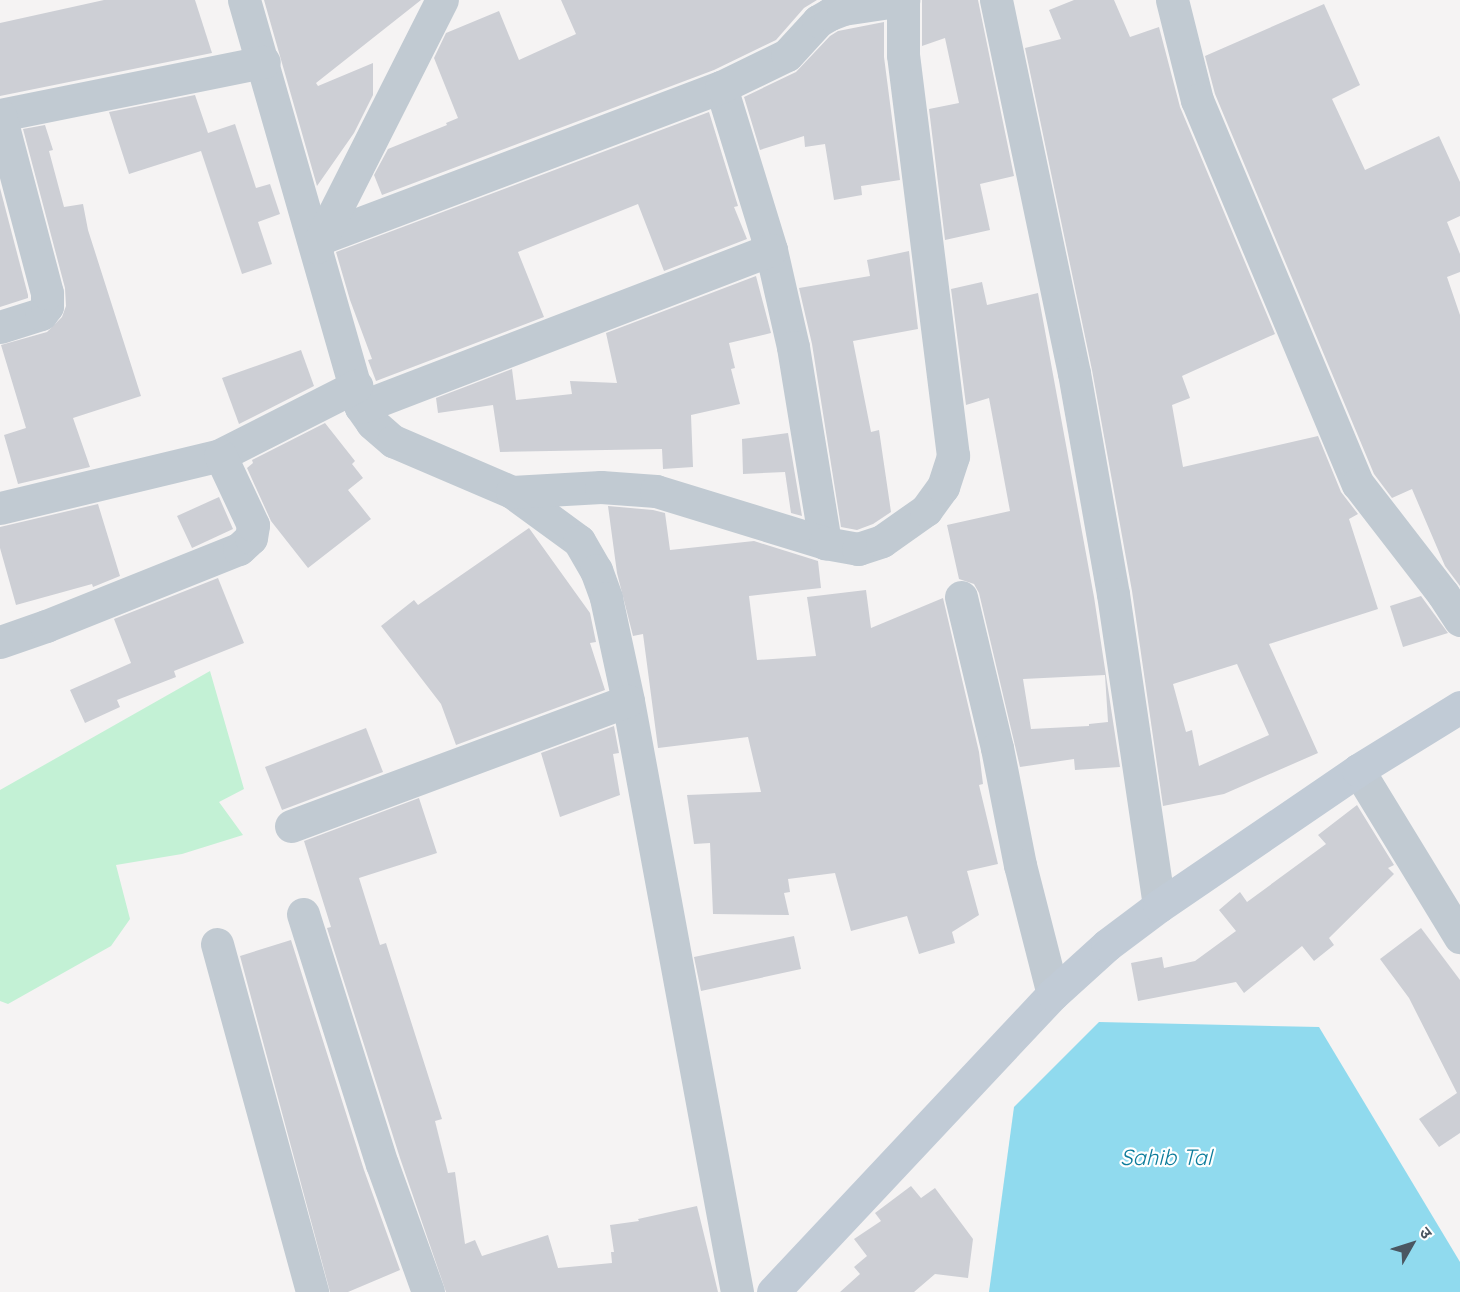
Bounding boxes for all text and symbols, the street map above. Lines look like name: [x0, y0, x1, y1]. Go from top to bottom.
water label: Sahib Tal: [1120, 1145, 1212, 1171]
north arrow: [1382, 1214, 1442, 1274]
text: उ: [1415, 1223, 1437, 1243]

